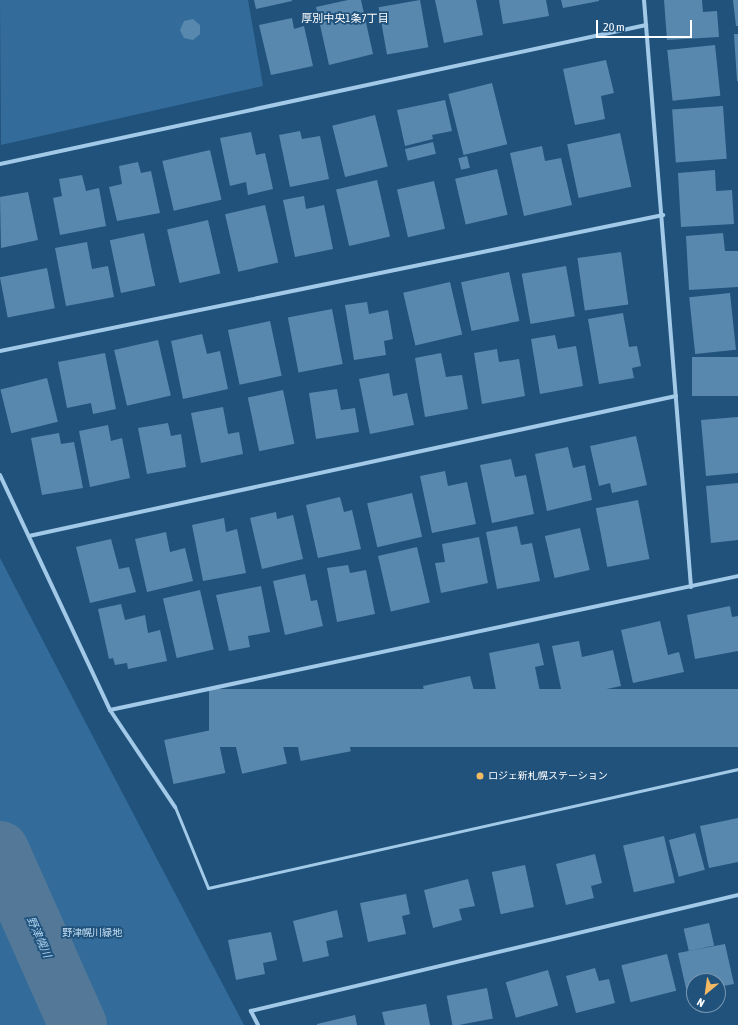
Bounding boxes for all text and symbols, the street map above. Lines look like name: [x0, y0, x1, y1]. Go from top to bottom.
district label: 厚別中央1条7丁目: [301, 11, 389, 25]
scale bar: [598, 12, 694, 38]
text: 20 m: [603, 20, 625, 34]
place label: ロジェ新札幌ステーション: [488, 770, 608, 782]
marker: ロジェ新札幌ステーション: [475, 771, 485, 781]
water label: 野津幌川: [24, 914, 54, 960]
park label: 野津幌川緑地: [62, 927, 122, 939]
north arrow: [686, 973, 726, 1013]
text: N: [695, 996, 706, 1009]

